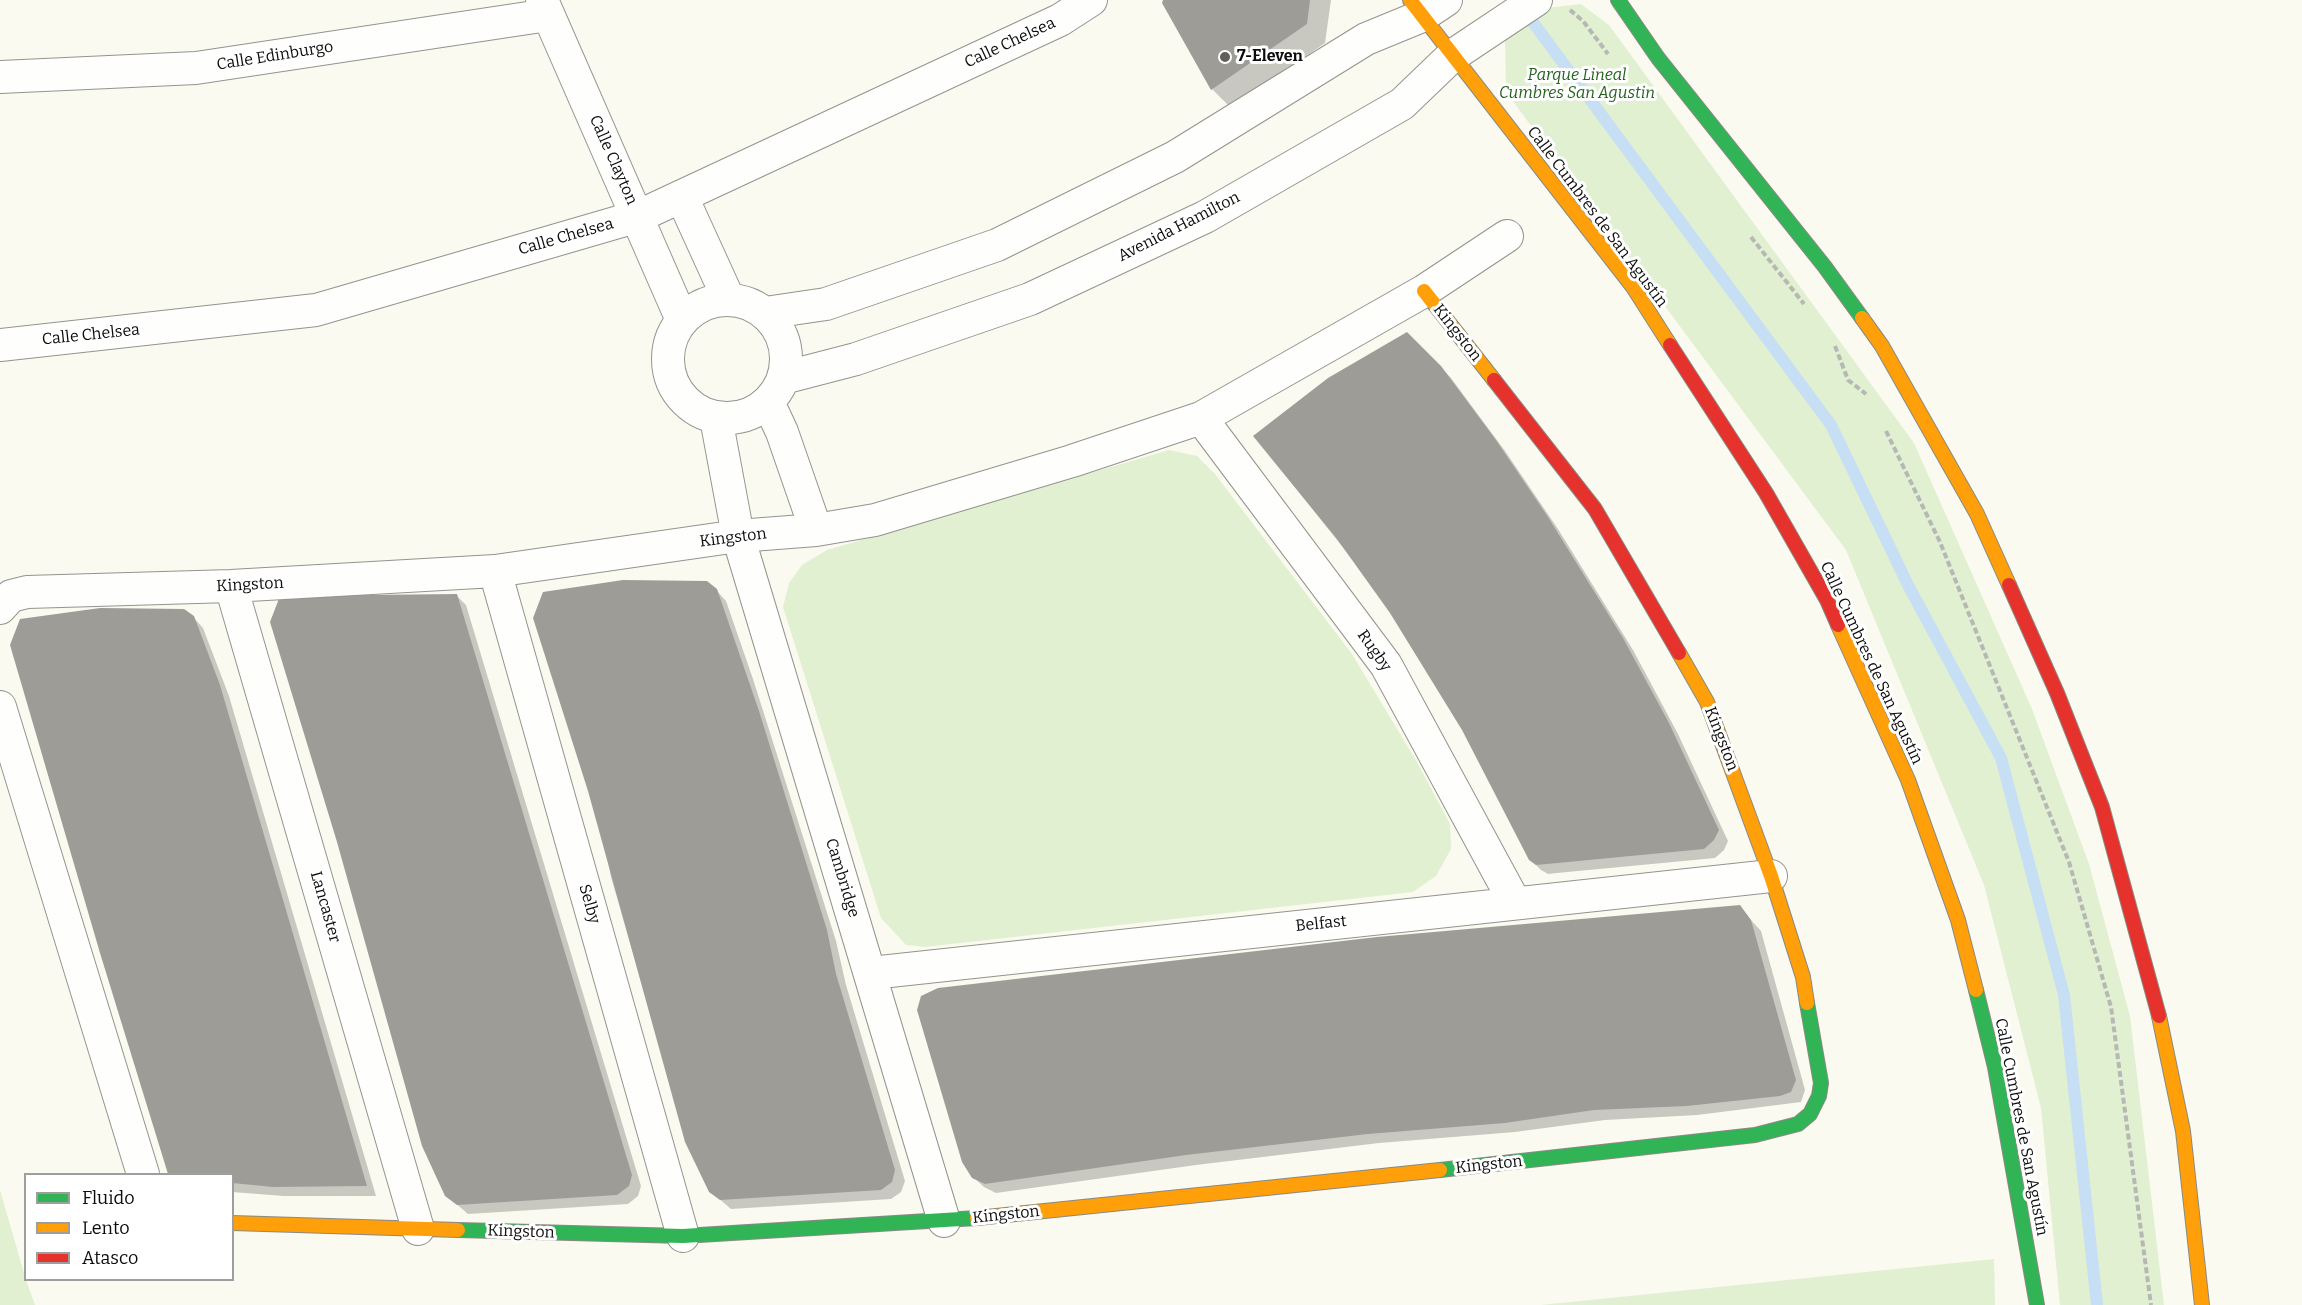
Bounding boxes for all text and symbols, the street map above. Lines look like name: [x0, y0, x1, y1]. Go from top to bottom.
street label: Calle Chelsea: [961, 14, 1059, 72]
street label: Calle Edinburgo: [215, 37, 335, 75]
place label: 7-Eleven: [1237, 47, 1303, 67]
marker: 7-Eleven: [1218, 50, 1232, 64]
park label: Parque Lineal Cumbres San Agustin: [1499, 66, 1655, 104]
street label: Calle Clayton: [585, 112, 641, 208]
street label: Calle Cumbres de San Agustín: [1523, 123, 1671, 311]
street label: Avenida Hamilton: [1115, 188, 1243, 266]
street label: Calle Chelsea: [516, 214, 616, 260]
street label: Kingston: [1429, 301, 1485, 365]
street label: Calle Chelsea: [41, 320, 141, 350]
street label: Kingston: [698, 524, 768, 552]
street label: Calle Cumbres de San Agustín: [1816, 559, 1926, 767]
street label: Kingston: [216, 574, 284, 596]
street label: Rugby: [1353, 627, 1395, 675]
street label: Kingston: [1700, 704, 1742, 774]
street label: Cambridge: [821, 836, 863, 920]
street label: Lancaster: [306, 869, 344, 945]
street label: Selby: [574, 882, 604, 926]
street label: Belfast: [1295, 912, 1347, 936]
street label: Calle Cumbres de San Agustín: [1990, 1017, 2052, 1237]
street label: Kingston: [1455, 1152, 1523, 1178]
legend: [24, 1173, 234, 1281]
text: Fluido: [82, 1187, 135, 1209]
street label: Kingston: [972, 1202, 1040, 1228]
text: Lento: [82, 1217, 130, 1239]
street label: Kingston: [487, 1221, 555, 1243]
text: Atasco: [82, 1247, 138, 1269]

